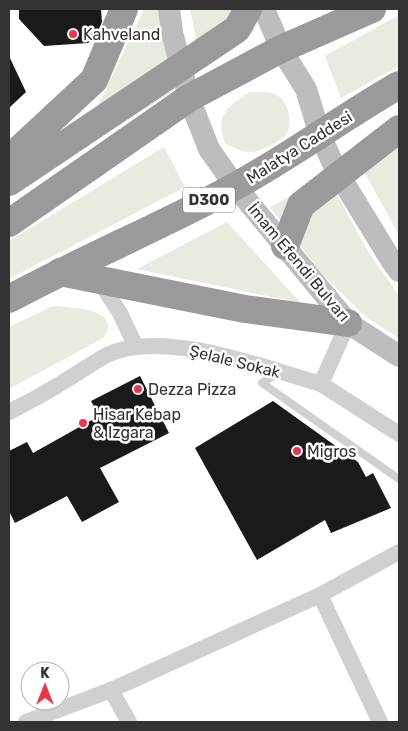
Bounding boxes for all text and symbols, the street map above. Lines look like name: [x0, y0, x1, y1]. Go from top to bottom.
place label: Kahveland: [83, 25, 160, 44]
marker: Kahveland: [67, 28, 79, 40]
street label: Malatya Caddesi: [243, 107, 356, 188]
road number: D300: [183, 188, 235, 212]
street label: İmam Efendi Bulvarı: [244, 199, 354, 325]
street label: Şelale Sokak: [188, 341, 283, 382]
place label: Dezza Pizza: [148, 380, 236, 399]
marker: Dezza Pizza: [132, 383, 144, 395]
place label: Hisar Kebap & Izgara: [93, 405, 181, 442]
marker: Hisar Kebap & Izgara: [77, 417, 89, 429]
place label: Migros: [307, 442, 356, 461]
marker: Migros: [291, 445, 303, 457]
north arrow: [20, 661, 70, 711]
text: K: [40, 665, 50, 682]

